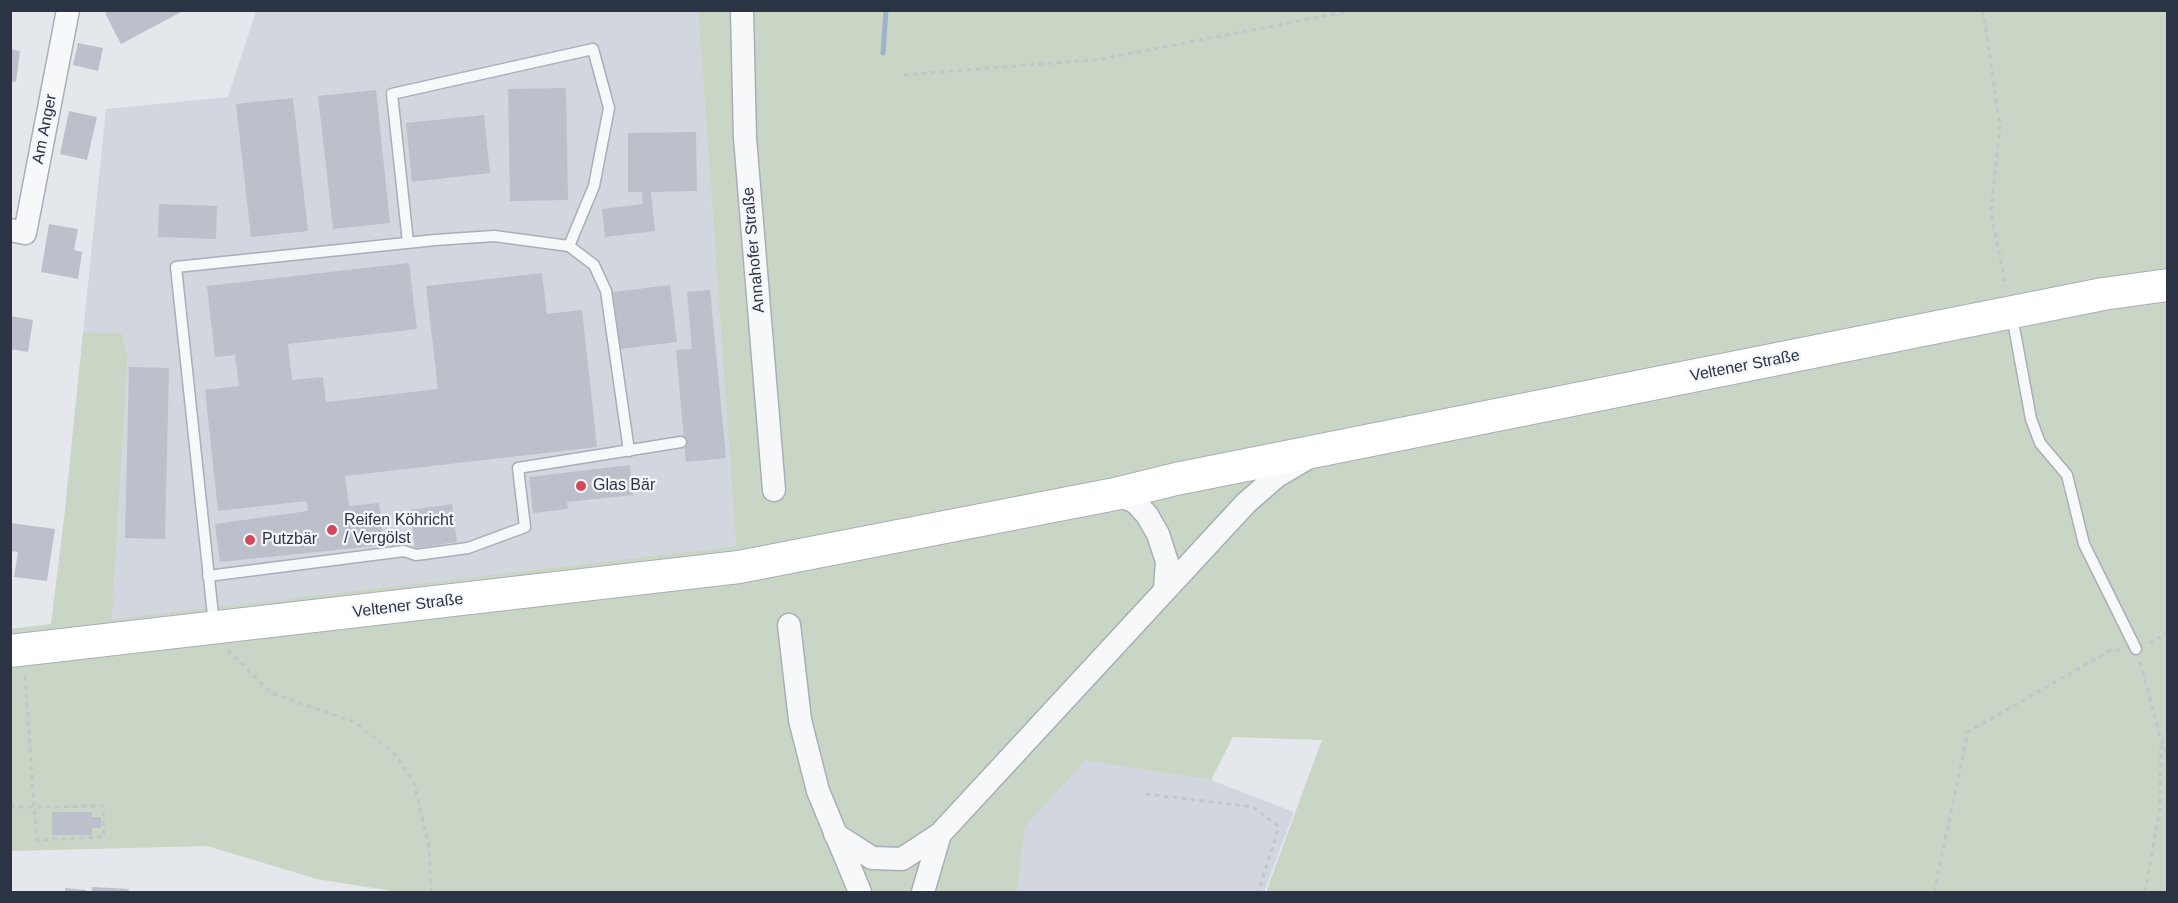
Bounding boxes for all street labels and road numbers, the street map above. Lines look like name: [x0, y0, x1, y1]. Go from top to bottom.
street label: Am Anger: [29, 92, 61, 166]
street label: Annahofer Straße: [739, 186, 769, 314]
street label: Veltener Straße: [1689, 346, 1801, 386]
street label: Veltener Straße: [352, 590, 464, 622]

